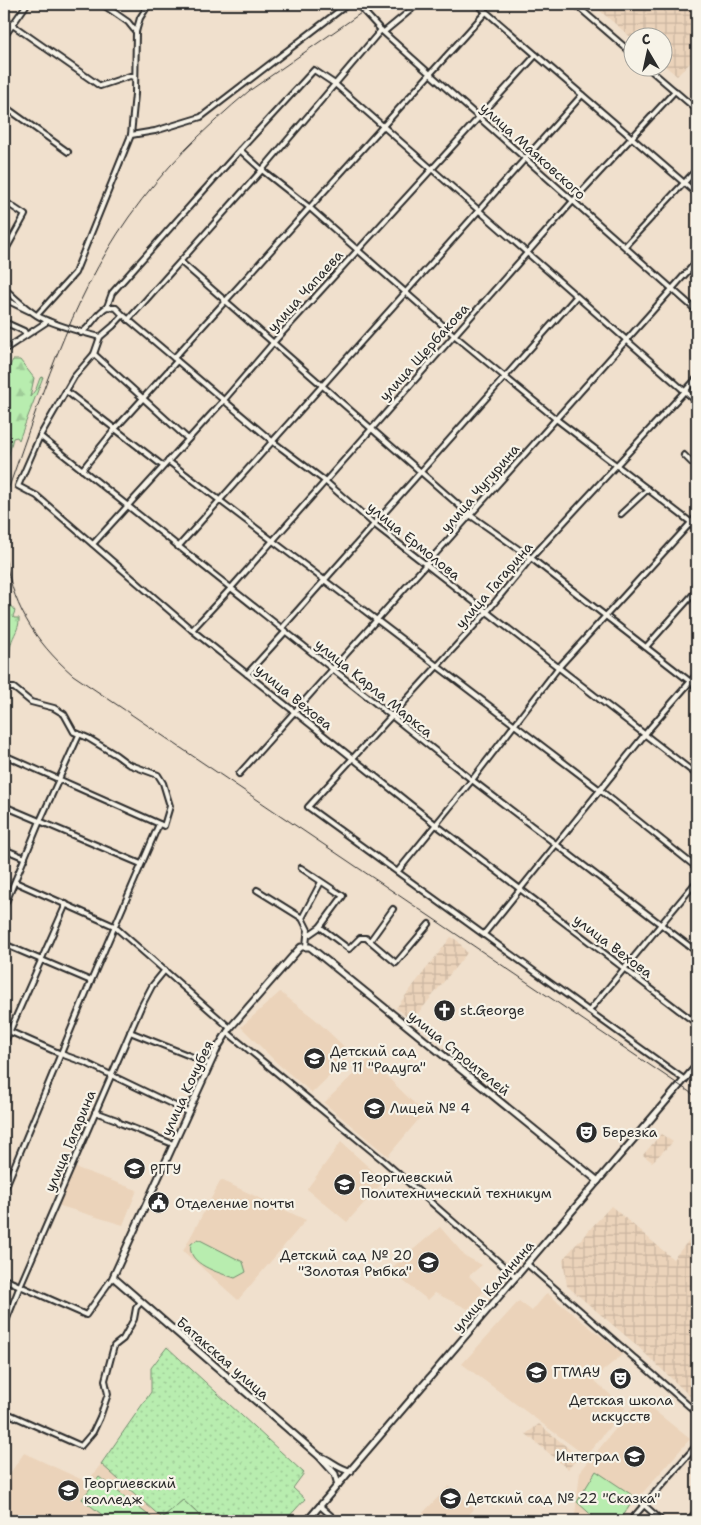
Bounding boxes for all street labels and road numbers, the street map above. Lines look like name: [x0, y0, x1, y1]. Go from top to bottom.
street label: улица Маяковского: [476, 99, 590, 203]
street label: улица Чапаева: [263, 246, 347, 336]
street label: улица Щербакова: [375, 299, 473, 405]
street label: улица Чугурина: [437, 440, 524, 536]
street label: улица Ермолова: [364, 498, 464, 584]
street label: улица Гагарина: [451, 538, 537, 632]
street label: улица Карла Маркса: [311, 635, 437, 741]
street label: улица Вехова: [252, 660, 337, 734]
street label: улица Вехова: [570, 910, 656, 982]
street label: улица Строителей: [404, 1006, 514, 1100]
street label: улица Кочубея: [157, 1037, 217, 1139]
street label: улица Гагарина: [40, 1087, 100, 1195]
street label: улица Калинина: [448, 1236, 538, 1336]
street label: Батакская улица: [173, 1313, 273, 1403]

